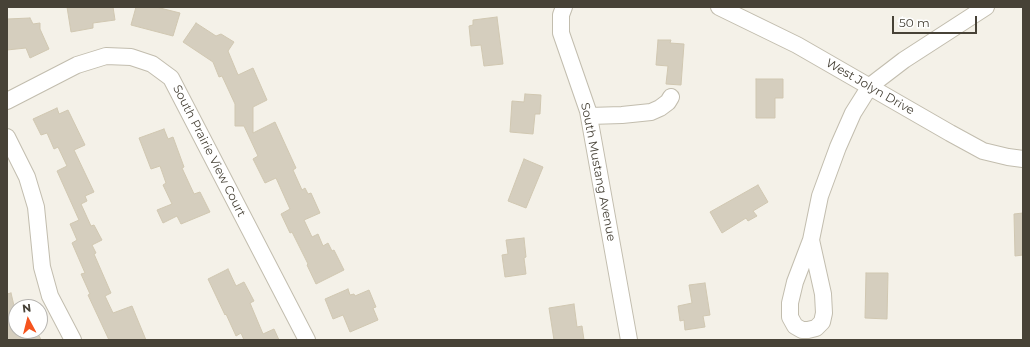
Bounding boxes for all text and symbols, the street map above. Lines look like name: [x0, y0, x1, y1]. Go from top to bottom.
scale bar: [894, 8, 979, 34]
text: 50 m: [899, 15, 930, 30]
street label: West Jolyn Drive: [823, 56, 917, 118]
street label: South Prairie View Court: [169, 83, 249, 219]
street label: South Mustang Avenue: [577, 101, 619, 243]
north arrow: [8, 299, 48, 339]
text: N: [21, 301, 32, 316]

